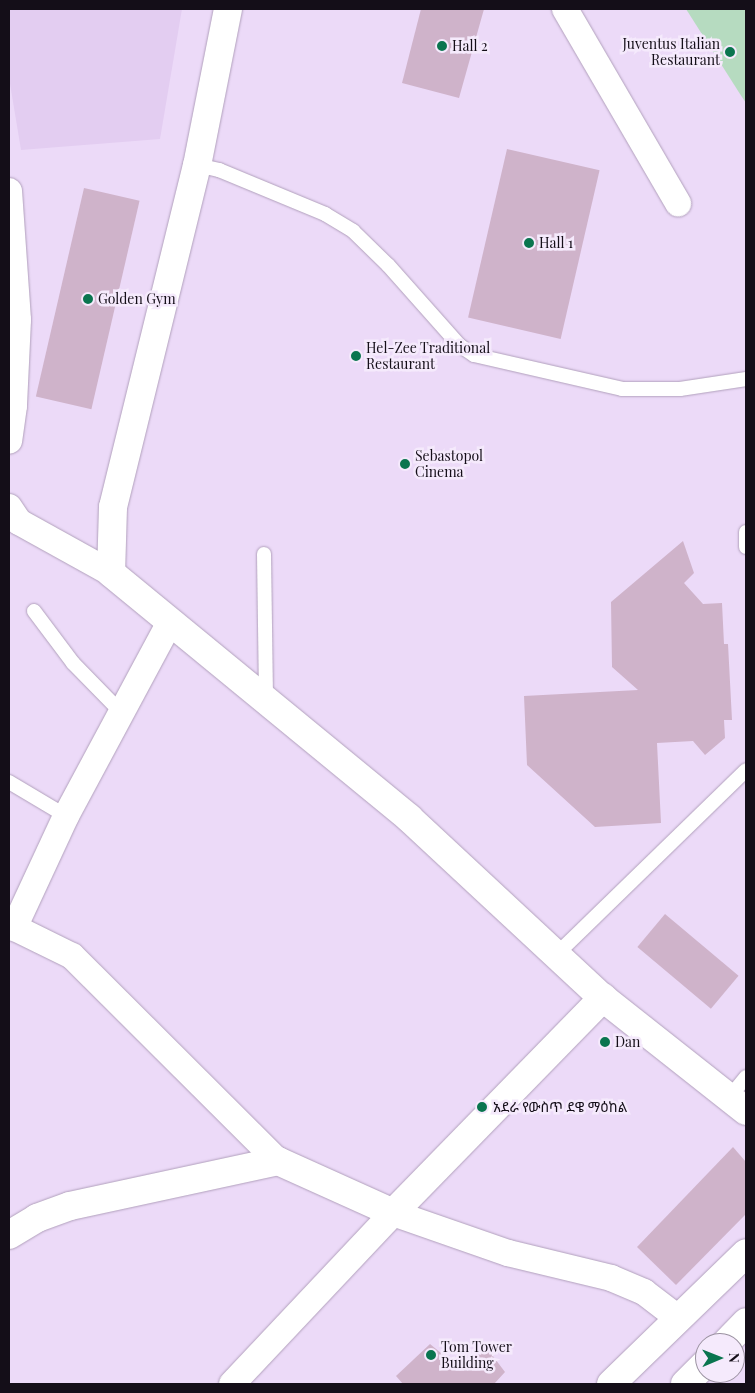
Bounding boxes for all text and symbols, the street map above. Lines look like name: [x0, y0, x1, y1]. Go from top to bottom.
place label: Juventus Italian Restaurant: [622, 36, 720, 68]
place label: Hall 2: [452, 38, 488, 54]
marker: Hall 2: [436, 40, 448, 52]
marker: Juventus Italian Restaurant: [724, 46, 736, 58]
place label: Hall 1: [539, 235, 573, 251]
marker: Hall 1: [523, 237, 535, 249]
place label: Golden Gym: [98, 291, 176, 307]
marker: Golden Gym: [82, 293, 94, 305]
place label: Hel-Zee Traditional Restaurant: [366, 340, 491, 372]
marker: Hel-Zee Traditional Restaurant: [350, 350, 362, 362]
place label: Sebastopol Cinema: [415, 448, 483, 481]
marker: Sebastopol Cinema: [399, 458, 411, 470]
place label: Dan: [615, 1034, 640, 1050]
marker: Dan: [599, 1036, 611, 1048]
place label: አደራ የውስጥ ደዌ ማዕከል: [493, 1099, 627, 1115]
marker: አደራ የውስጥ ደዌ ማዕከል: [475, 1100, 489, 1114]
north arrow: [695, 1333, 745, 1383]
place label: Tom Tower Building: [441, 1339, 512, 1371]
marker: Tom Tower Building: [425, 1349, 437, 1361]
text: N: [725, 1353, 744, 1363]

